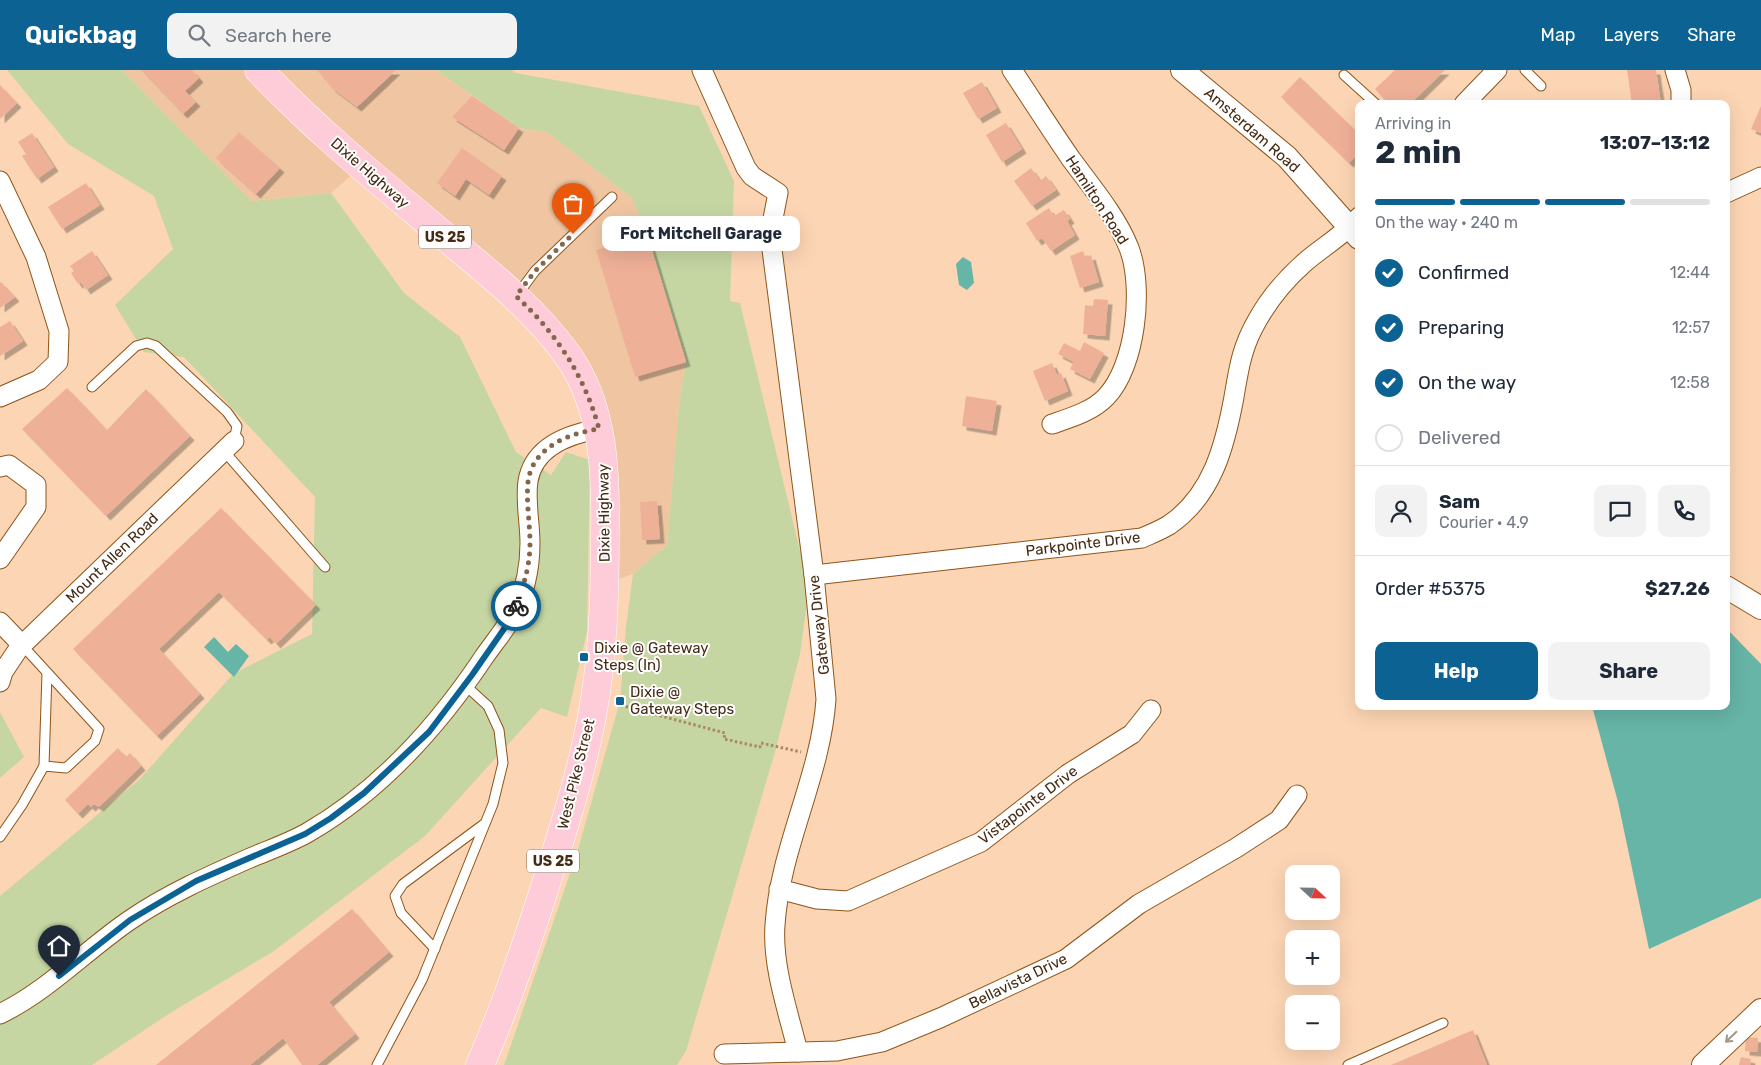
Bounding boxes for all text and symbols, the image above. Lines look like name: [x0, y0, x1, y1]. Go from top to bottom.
search box: [167, 13, 517, 58]
text: Quickbag: [25, 21, 137, 49]
icon: search: [185, 21, 213, 49]
text: Search here: [225, 24, 332, 47]
text: Map: [1541, 24, 1576, 46]
text: Layers: [1604, 24, 1659, 46]
text: Share: [1687, 24, 1736, 46]
street label: Amsterdam Road: [1201, 84, 1303, 176]
text: Arriving in: [1375, 114, 1451, 133]
text: 13:07–13:12: [1600, 131, 1710, 154]
text: 2 min: [1375, 133, 1462, 171]
street label: Dixie Highway: [327, 134, 413, 212]
street label: Hamilton Road: [1062, 152, 1132, 248]
pin: [552, 183, 594, 234]
icon: bag: [559, 190, 587, 218]
text: On the way · 240 m: [1375, 213, 1518, 232]
callout: Fort Mitchell Garage: [603, 216, 800, 252]
text: Fort Mitchell Garage: [620, 224, 782, 243]
road number: US 25: [419, 226, 471, 248]
icon: check: [1375, 259, 1403, 287]
text: Confirmed: [1418, 261, 1509, 284]
text: 12:44: [1670, 263, 1710, 282]
icon: check: [1375, 314, 1403, 342]
text: Preparing: [1418, 316, 1504, 339]
text: 12:57: [1672, 318, 1710, 337]
icon: check: [1375, 369, 1403, 397]
text: On the way: [1418, 371, 1516, 394]
text: 12:58: [1670, 373, 1710, 392]
text: Delivered: [1418, 426, 1501, 449]
street label: Dixie Highway: [594, 464, 614, 562]
button: person: [1375, 485, 1427, 537]
button: chat: [1594, 485, 1646, 537]
button: phone: [1658, 485, 1710, 537]
text: Sam: [1439, 490, 1480, 513]
street label: Mount Allen Road: [62, 509, 162, 607]
text: Courier · 4.9: [1439, 513, 1529, 532]
street label: Parkpointe Drive: [1025, 528, 1141, 560]
street label: Gateway Drive: [805, 574, 833, 676]
text: Order #5375: [1375, 577, 1485, 600]
text: $27.26: [1645, 577, 1710, 600]
courier: [491, 581, 541, 631]
icon: bike: [502, 592, 530, 620]
place label: Dixie @ Gateway Steps (In): [594, 639, 709, 674]
button: Help: [1375, 642, 1538, 700]
button: Share: [1548, 642, 1710, 700]
marker: Dixie @ Gateway Steps (In): [578, 651, 590, 663]
place label: Dixie @ Gateway Steps: [630, 683, 734, 718]
marker: Dixie @ Gateway Steps: [614, 695, 626, 707]
street label: West Pike Street: [554, 717, 598, 831]
street label: Vistapointe Drive: [975, 762, 1081, 848]
road number: US 25: [527, 849, 579, 872]
north arrow: [1285, 865, 1340, 920]
map controls: [1285, 865, 1340, 1050]
pin: [38, 925, 80, 976]
button: +: [1285, 930, 1340, 985]
icon: home: [45, 932, 73, 960]
street label: Bellavista Drive: [966, 949, 1070, 1013]
button: −: [1285, 995, 1340, 1050]
one-way arrow: [1725, 1031, 1738, 1043]

